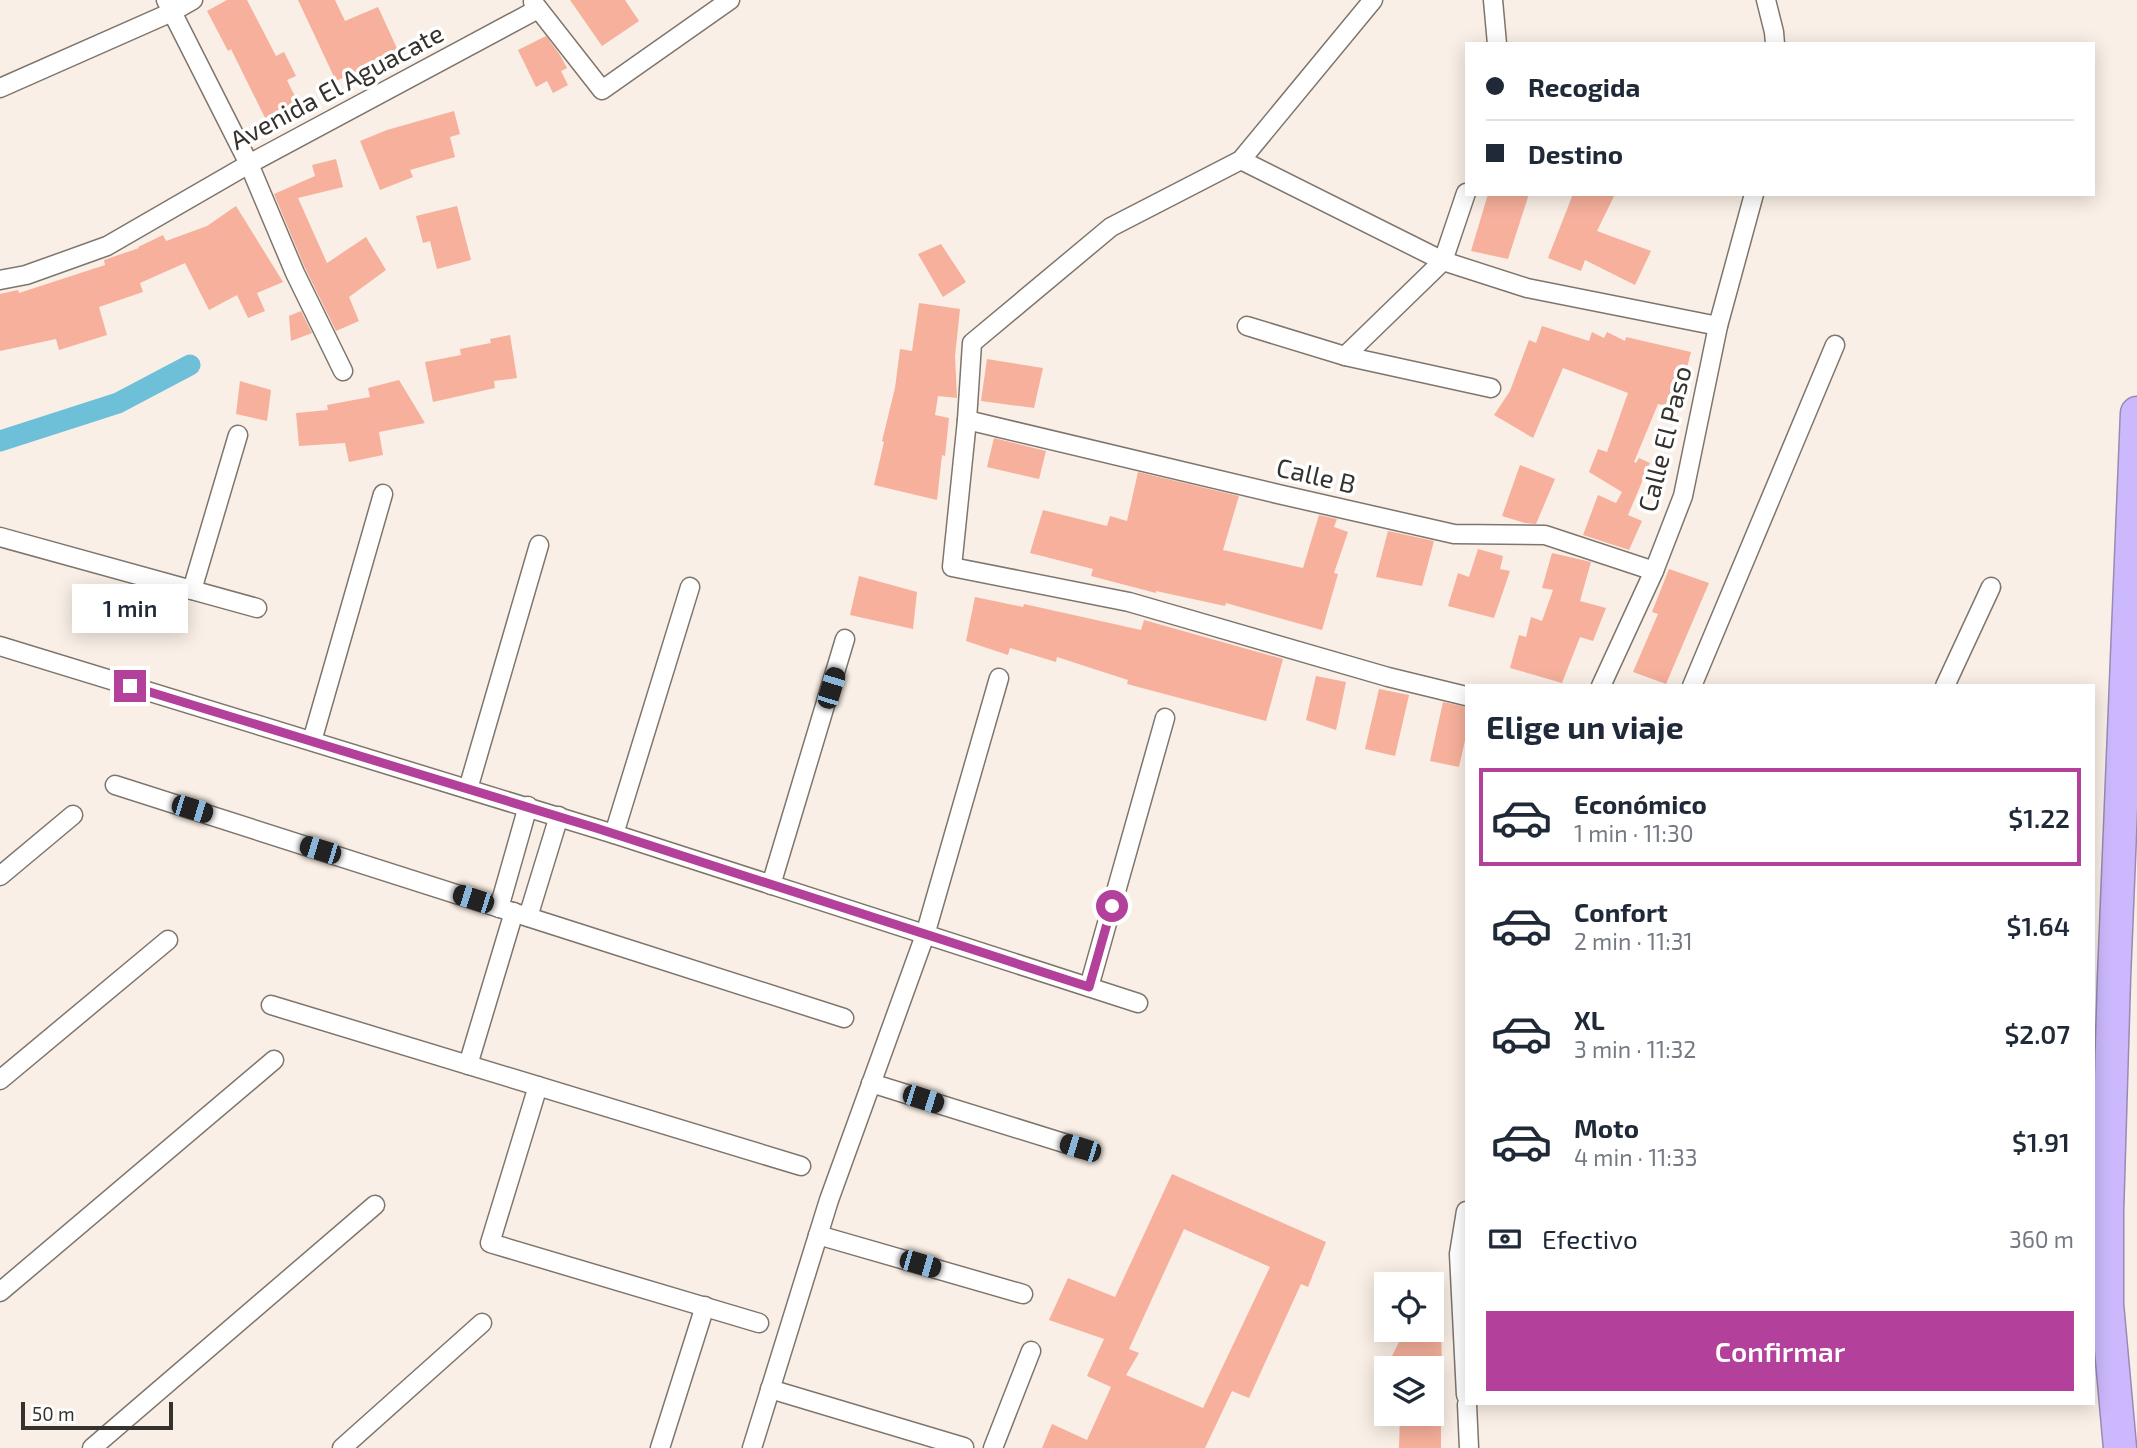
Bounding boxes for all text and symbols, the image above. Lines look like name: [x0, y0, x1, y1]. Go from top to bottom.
street label: Avenida El Aguacate: [224, 16, 448, 155]
text: Recogida: [1528, 71, 1640, 102]
text: Destino: [1528, 138, 1623, 169]
street label: Calle El Paso: [1630, 362, 1697, 515]
street label: Calle B: [1274, 450, 1359, 499]
callout: 1 min: [72, 584, 188, 634]
text: 1 min: [103, 594, 157, 622]
car: [815, 665, 848, 711]
route end: [114, 670, 146, 702]
text: Elige un viaje: [1486, 707, 1684, 745]
icon: car: [1490, 786, 1553, 849]
text: Económico: [1574, 788, 1707, 819]
car: [169, 793, 216, 825]
text: $1.22: [2008, 802, 2070, 833]
text: 1 min · 11:30: [1574, 819, 1694, 847]
car: [297, 834, 344, 866]
car: [450, 883, 497, 915]
route start: [1096, 890, 1128, 922]
icon: car: [1490, 894, 1553, 957]
text: Confort: [1574, 896, 1668, 927]
text: $1.64: [2007, 910, 2070, 941]
text: 2 min · 11:31: [1574, 927, 1693, 955]
icon: car: [1490, 1002, 1553, 1065]
text: XL: [1574, 1004, 1605, 1035]
text: $2.07: [2004, 1018, 2070, 1049]
text: 3 min · 11:32: [1574, 1035, 1696, 1063]
car: [900, 1083, 947, 1115]
icon: car: [1490, 1110, 1553, 1173]
text: Moto: [1574, 1112, 1639, 1143]
text: $1.91: [2012, 1126, 2070, 1157]
car: [1057, 1132, 1104, 1164]
text: 4 min · 11:33: [1574, 1143, 1698, 1171]
icon: cash: [1486, 1220, 1524, 1258]
text: Efectivo: [1542, 1223, 1638, 1254]
text: 360 m: [2009, 1225, 2074, 1253]
car: [897, 1248, 944, 1280]
map controls: [1374, 1272, 1444, 1426]
button: locate: [1374, 1272, 1444, 1342]
button: Confirmar: [1486, 1311, 2074, 1391]
button: layers: [1374, 1356, 1444, 1426]
scale bar: [21, 1399, 173, 1431]
text: 50 m: [32, 1402, 75, 1425]

